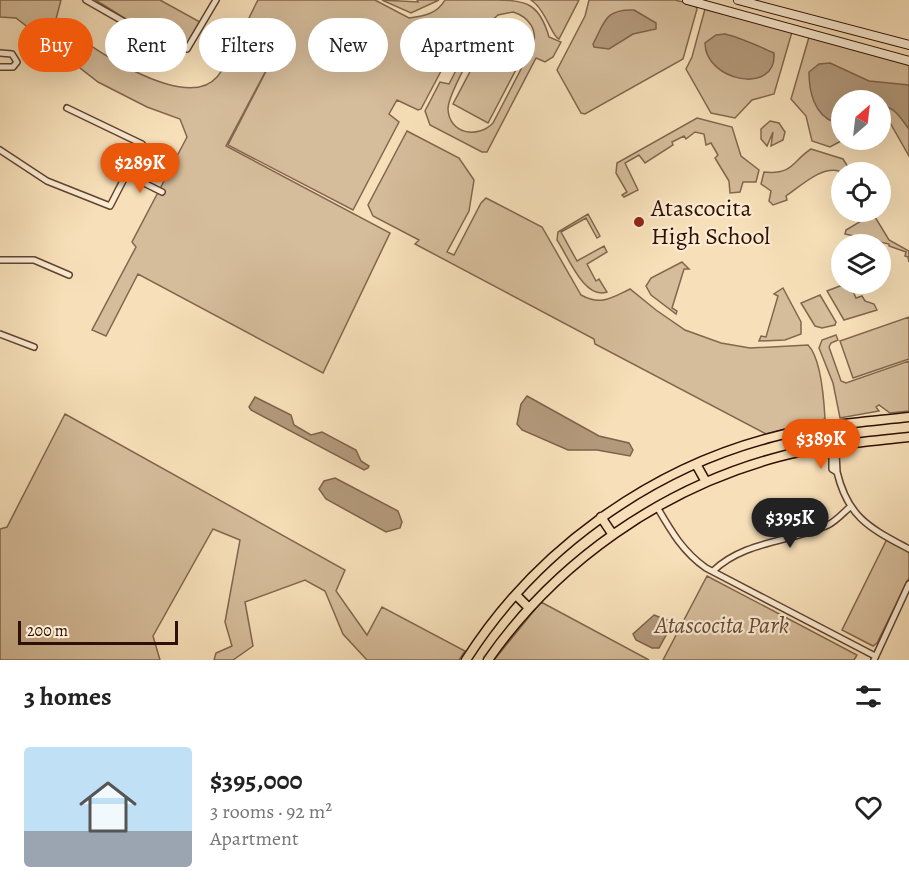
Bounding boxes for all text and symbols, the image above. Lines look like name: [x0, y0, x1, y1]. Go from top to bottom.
chip: Buy: [18, 18, 93, 72]
chip: Rent: [105, 18, 187, 72]
chip: Filters: [199, 18, 296, 72]
chip: New: [308, 18, 388, 72]
chip: Apartment: [400, 18, 535, 72]
north arrow: [831, 90, 891, 150]
map controls: [831, 90, 891, 294]
pin: $289K: [98, 143, 182, 194]
text: $289K: [115, 149, 165, 176]
button: locate: [831, 162, 891, 222]
place label: Atascocita High School: [650, 192, 770, 252]
marker: Atascocita High School: [632, 215, 646, 229]
button: layers: [831, 234, 891, 294]
pin: $389K: [779, 419, 863, 470]
text: $389K: [796, 425, 846, 452]
pin: $395K: [748, 498, 832, 549]
text: $395K: [766, 504, 814, 531]
park label: Atascocita Park: [653, 609, 789, 641]
scale bar: [18, 618, 178, 646]
text: 200 m: [27, 620, 68, 642]
text: 3 homes: [24, 679, 112, 714]
icon: filters: [852, 680, 885, 713]
text: $395,000: [210, 763, 303, 798]
icon: home: [72, 771, 144, 843]
icon: heart: [852, 791, 885, 824]
text: 3 rooms · 92 m²: [210, 798, 332, 825]
text: Apartment: [210, 825, 299, 852]

